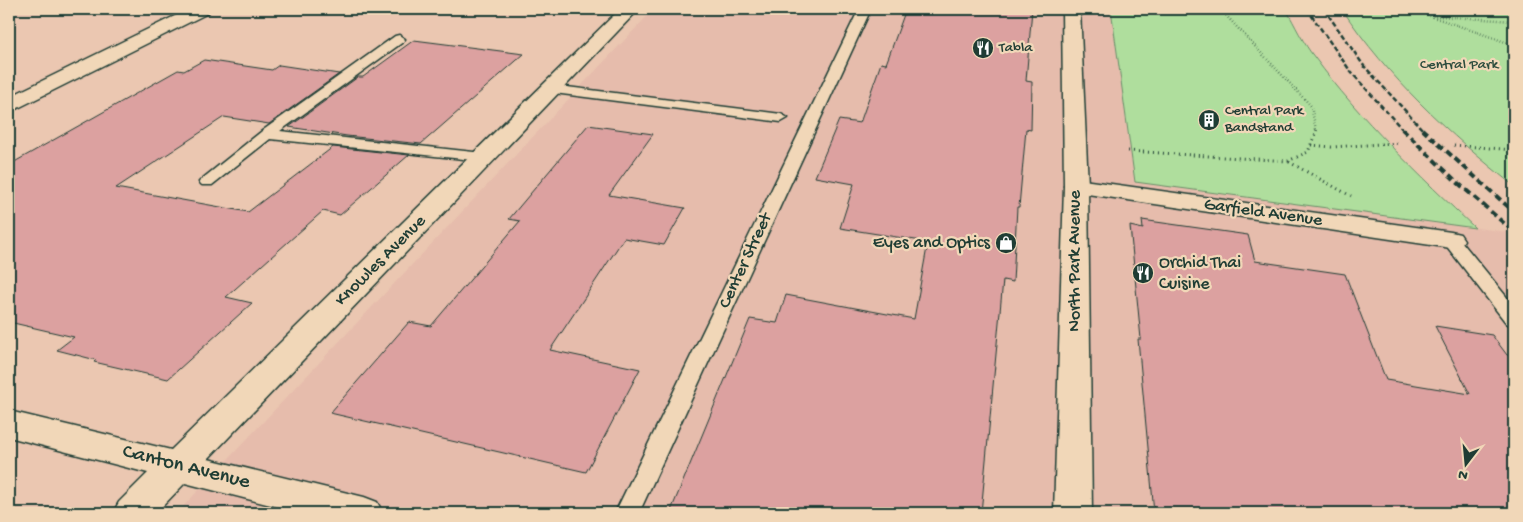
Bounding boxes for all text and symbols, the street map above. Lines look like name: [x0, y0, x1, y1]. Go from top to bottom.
restaurant icon: Tabla: [971, 36, 995, 60]
place label: Tabla: [998, 39, 1033, 57]
park label: Central Park: [1420, 56, 1499, 74]
place label: Central Park Bandstand: [1224, 102, 1305, 137]
building icon: Central Park Bandstand: [1197, 108, 1221, 132]
street label: North Park Avenue: [1065, 190, 1086, 332]
street label: Garfield Avenue: [1202, 194, 1324, 232]
street label: Center Street: [715, 208, 778, 312]
street label: Knowles Avenue: [331, 211, 431, 311]
shop icon: Eyes and Optics: [994, 231, 1018, 255]
place label: Eyes and Optics: [873, 233, 991, 254]
place label: Orchid Thai Cuisine: [1159, 253, 1241, 295]
restaurant icon: Orchid Thai Cuisine: [1131, 261, 1155, 285]
street label: Canton Avenue: [120, 440, 254, 496]
north arrow: [1440, 440, 1490, 490]
text: N: [1456, 465, 1470, 484]

